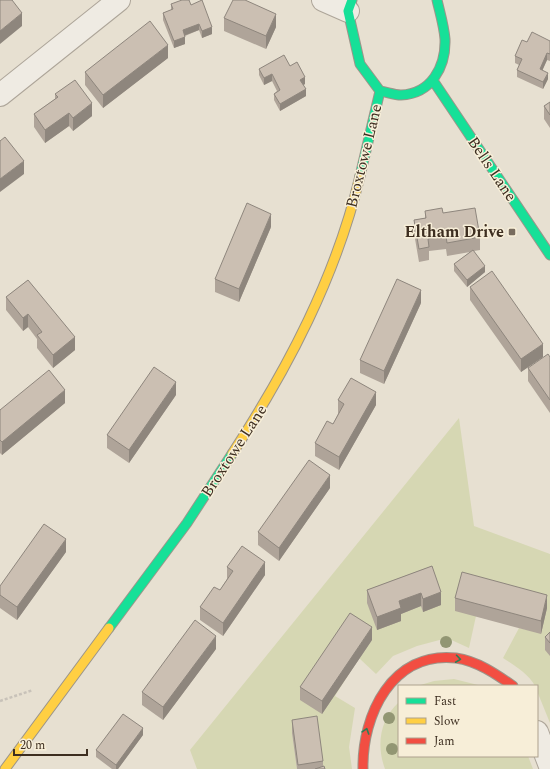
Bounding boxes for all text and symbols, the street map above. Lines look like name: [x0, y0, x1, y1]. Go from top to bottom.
street label: Broxtowe Lane: [339, 101, 389, 211]
street label: Bells Lane: [461, 132, 523, 206]
place label: Eltham Drive: [405, 220, 504, 244]
marker: Eltham Drive: [507, 227, 517, 237]
street label: Broxtowe Lane: [195, 400, 273, 502]
one-way arrow: [455, 654, 461, 663]
legend: [398, 685, 538, 757]
text: Fast: [434, 692, 456, 711]
text: Slow: [434, 712, 460, 731]
one-way arrow: [361, 727, 370, 734]
scale bar: [14, 731, 87, 757]
text: Jam: [434, 732, 455, 751]
text: 20 m: [20, 736, 45, 755]

